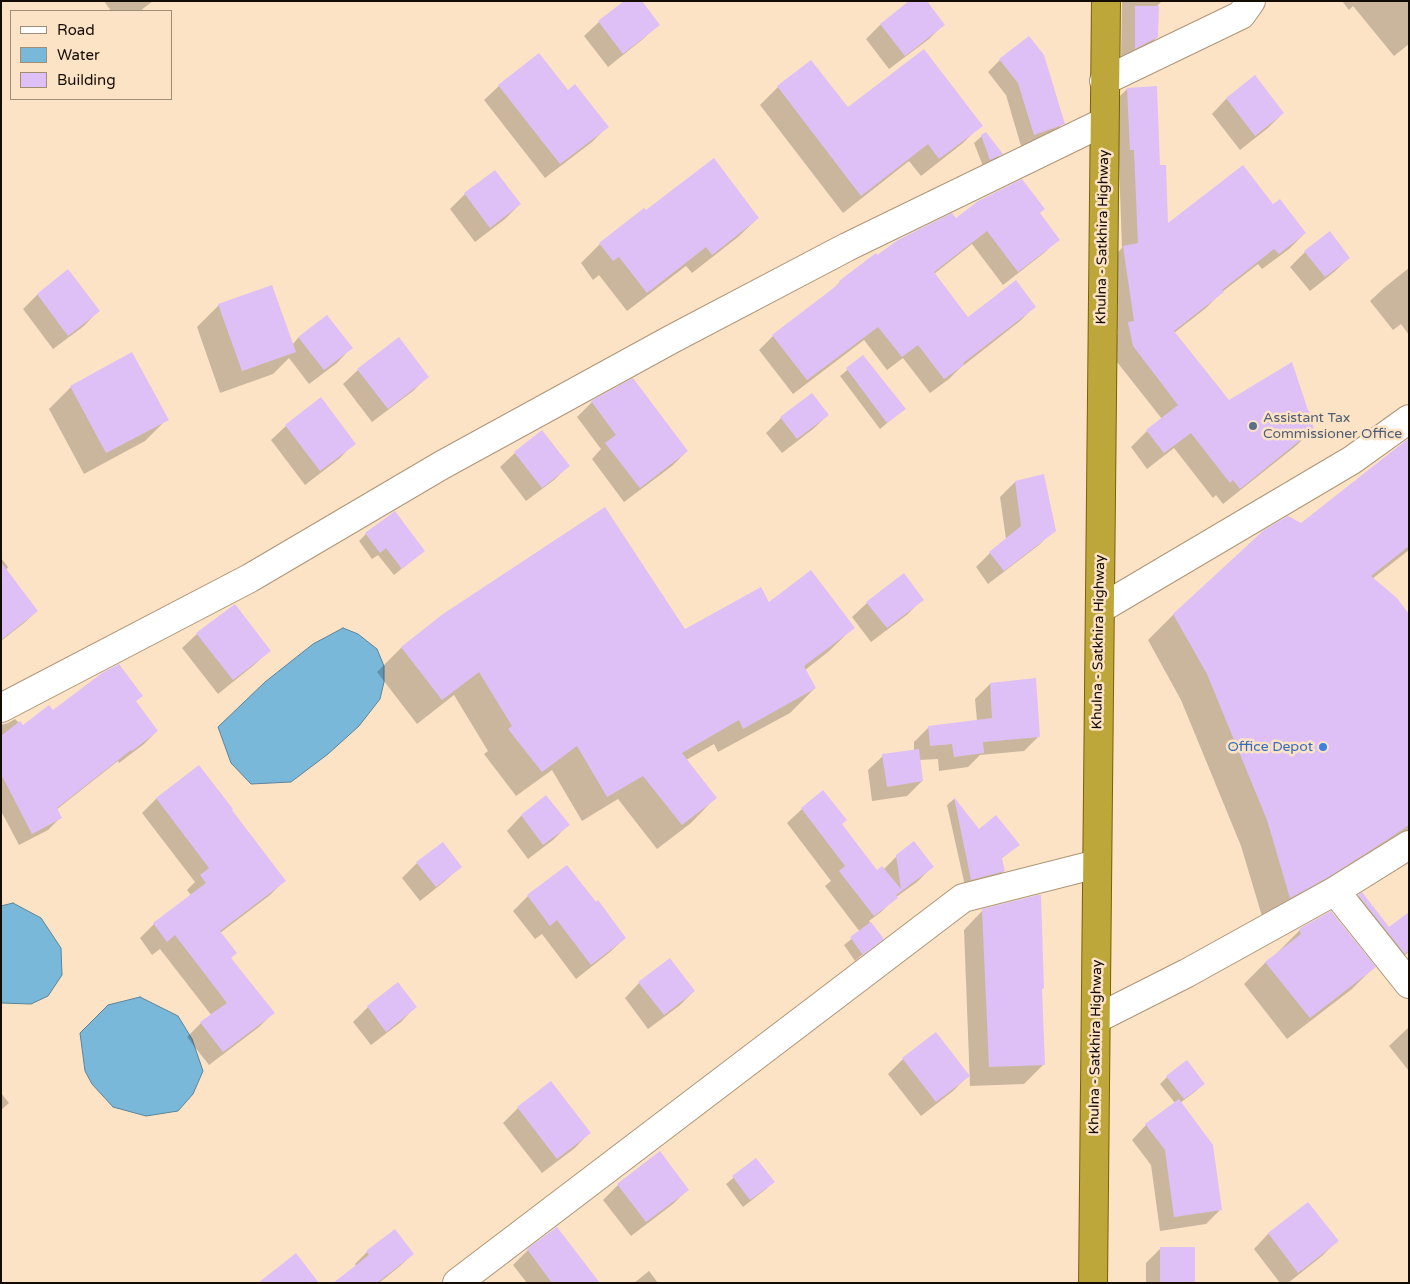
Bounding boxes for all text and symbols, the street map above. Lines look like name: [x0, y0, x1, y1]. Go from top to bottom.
legend: [10, 10, 172, 100]
text: Road: [57, 21, 95, 39]
text: Water: [57, 46, 100, 64]
text: Building: [57, 71, 116, 89]
street label: Khulna - Satkhira Highway: [1093, 149, 1113, 325]
place label: Assistant Tax Commissioner Office: [1263, 410, 1402, 442]
marker: Assistant Tax Commissioner Office: [1247, 420, 1259, 432]
street label: Khulna - Satkhira Highway: [1089, 554, 1109, 730]
place label: Office Depot: [1227, 739, 1313, 755]
marker: Office Depot: [1317, 741, 1329, 753]
street label: Khulna - Satkhira Highway: [1086, 959, 1106, 1135]

